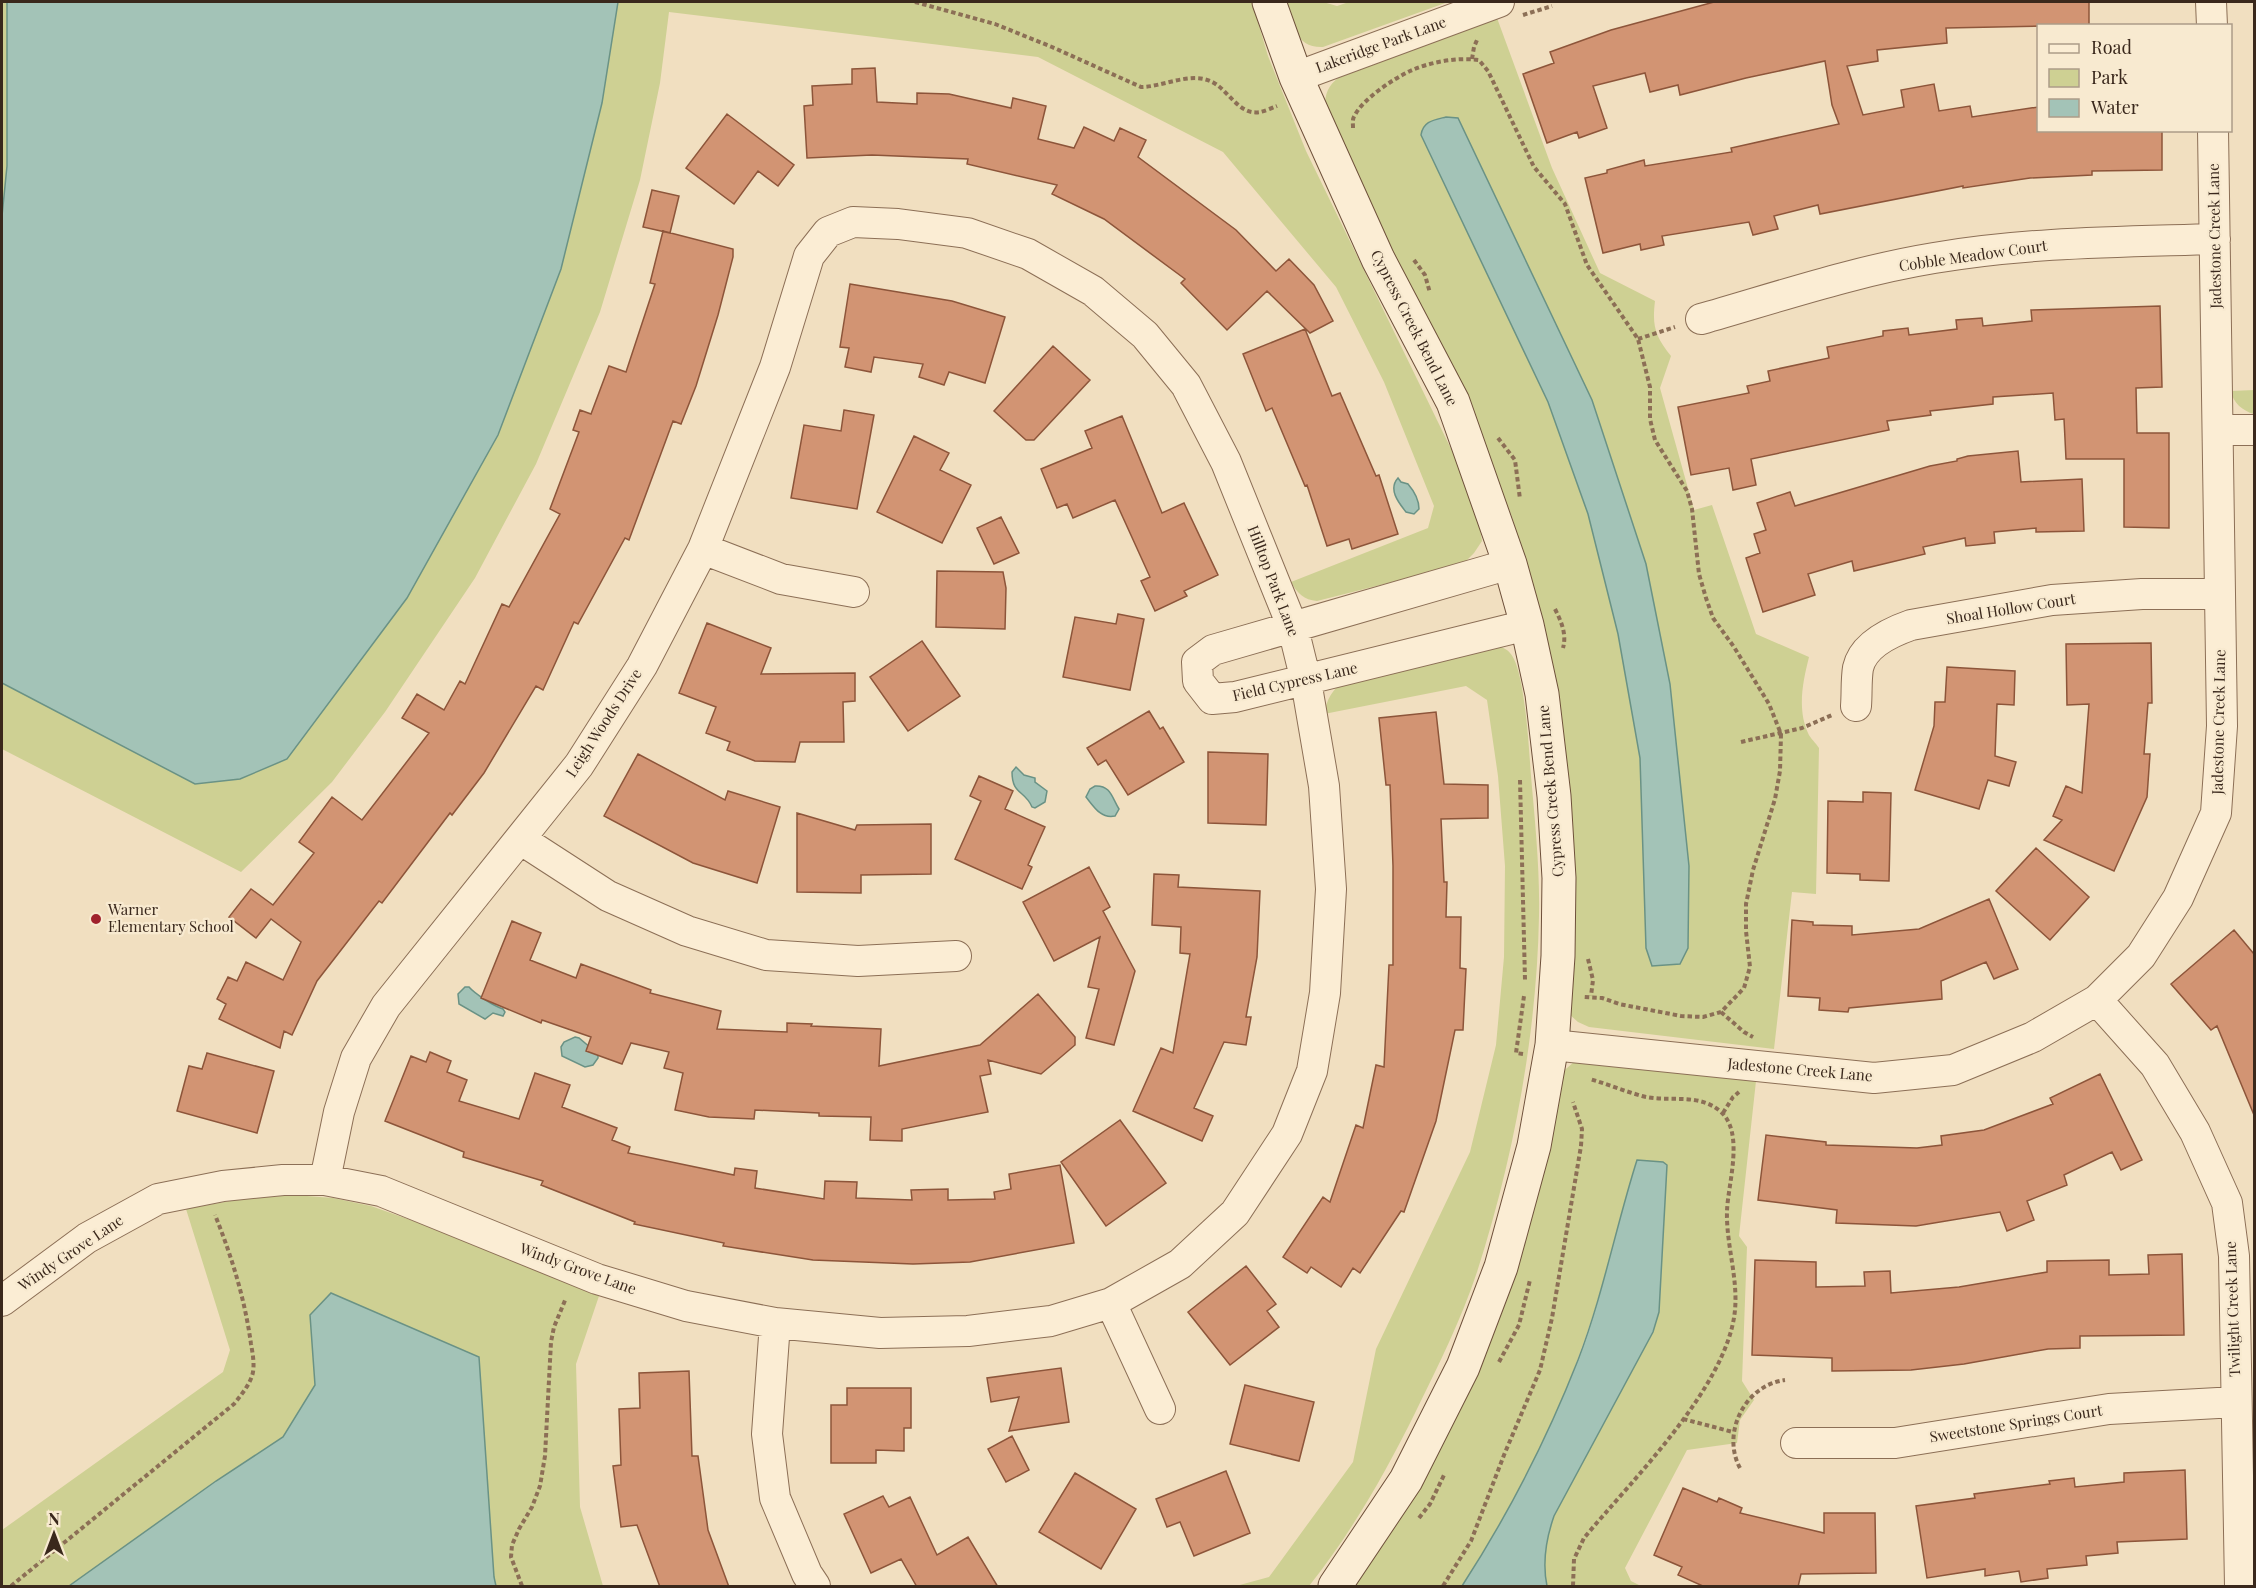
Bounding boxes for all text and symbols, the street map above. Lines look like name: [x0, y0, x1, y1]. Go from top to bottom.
street label: Lakeridge Park Lane: [1313, 11, 1449, 77]
legend: [2037, 24, 2232, 132]
text: Road: [2091, 35, 2132, 59]
text: Park: [2091, 65, 2128, 89]
text: Water: [2090, 95, 2139, 119]
street label: Jadestone Creek Lane: [2203, 163, 2225, 310]
street label: Cobble Meadow Court: [1897, 235, 2049, 275]
street label: Cypress Creek Bend Lane: [1367, 246, 1463, 409]
street label: Hilltop Park Lane: [1244, 522, 1304, 639]
street label: Shoal Hollow Court: [1945, 588, 2078, 628]
street label: Jadestone Creek Lane: [2207, 649, 2229, 796]
street label: Field Cypress Lane: [1230, 657, 1359, 705]
street label: Leigh Woods Drive: [561, 664, 646, 781]
street label: Cypress Creek Bend Lane: [1533, 704, 1567, 878]
place label: Warner Elementary School: [107, 899, 234, 936]
marker: Warner Elementary School: [89, 912, 103, 926]
street label: Jadestone Creek Lane: [1726, 1053, 1873, 1085]
street label: Windy Grove Lane: [13, 1210, 127, 1295]
street label: Windy Grove Lane: [516, 1237, 639, 1298]
street label: Twilight Creek Lane: [2220, 1241, 2244, 1377]
street label: Sweetstone Springs Court: [1928, 1399, 2104, 1447]
north arrow: [24, 1504, 84, 1564]
text: N: [48, 1508, 60, 1529]

